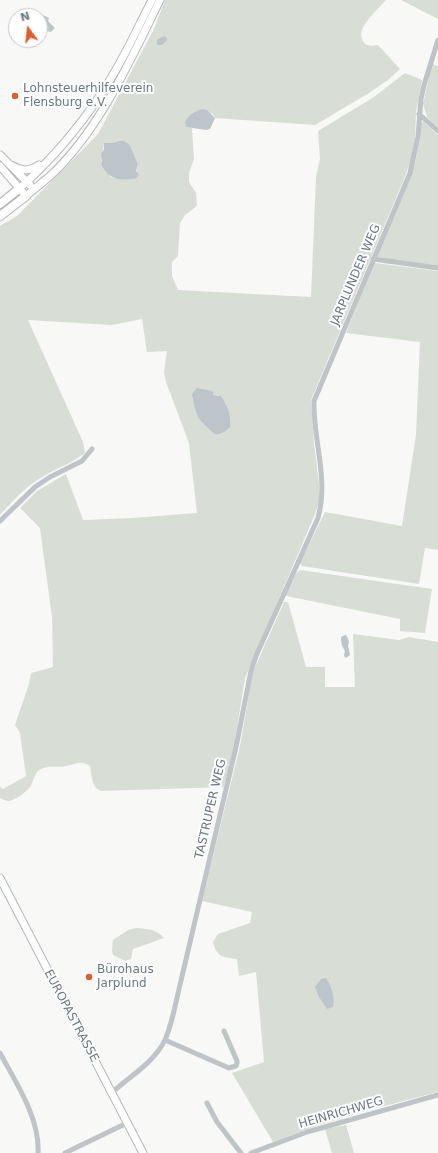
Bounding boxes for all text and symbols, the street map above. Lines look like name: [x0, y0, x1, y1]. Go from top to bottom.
north arrow: [8, 8, 48, 48]
text: N: [19, 9, 31, 24]
place label: Lohnsteuerhilfeverein Flensburg e.V.: [23, 82, 153, 110]
marker: Lohnsteuerhilfeverein Flensburg e.V.: [10, 91, 20, 101]
street label: JARPLUNDER WEG: [328, 222, 384, 328]
street label: TASTRUPER WEG: [192, 757, 230, 861]
place label: Bürohaus Jarplund: [97, 963, 154, 991]
street label: EUROPASTRASSE: [41, 967, 101, 1065]
marker: Bürohaus Jarplund: [84, 972, 94, 982]
street label: HEINRICHWEG: [297, 1094, 385, 1132]

